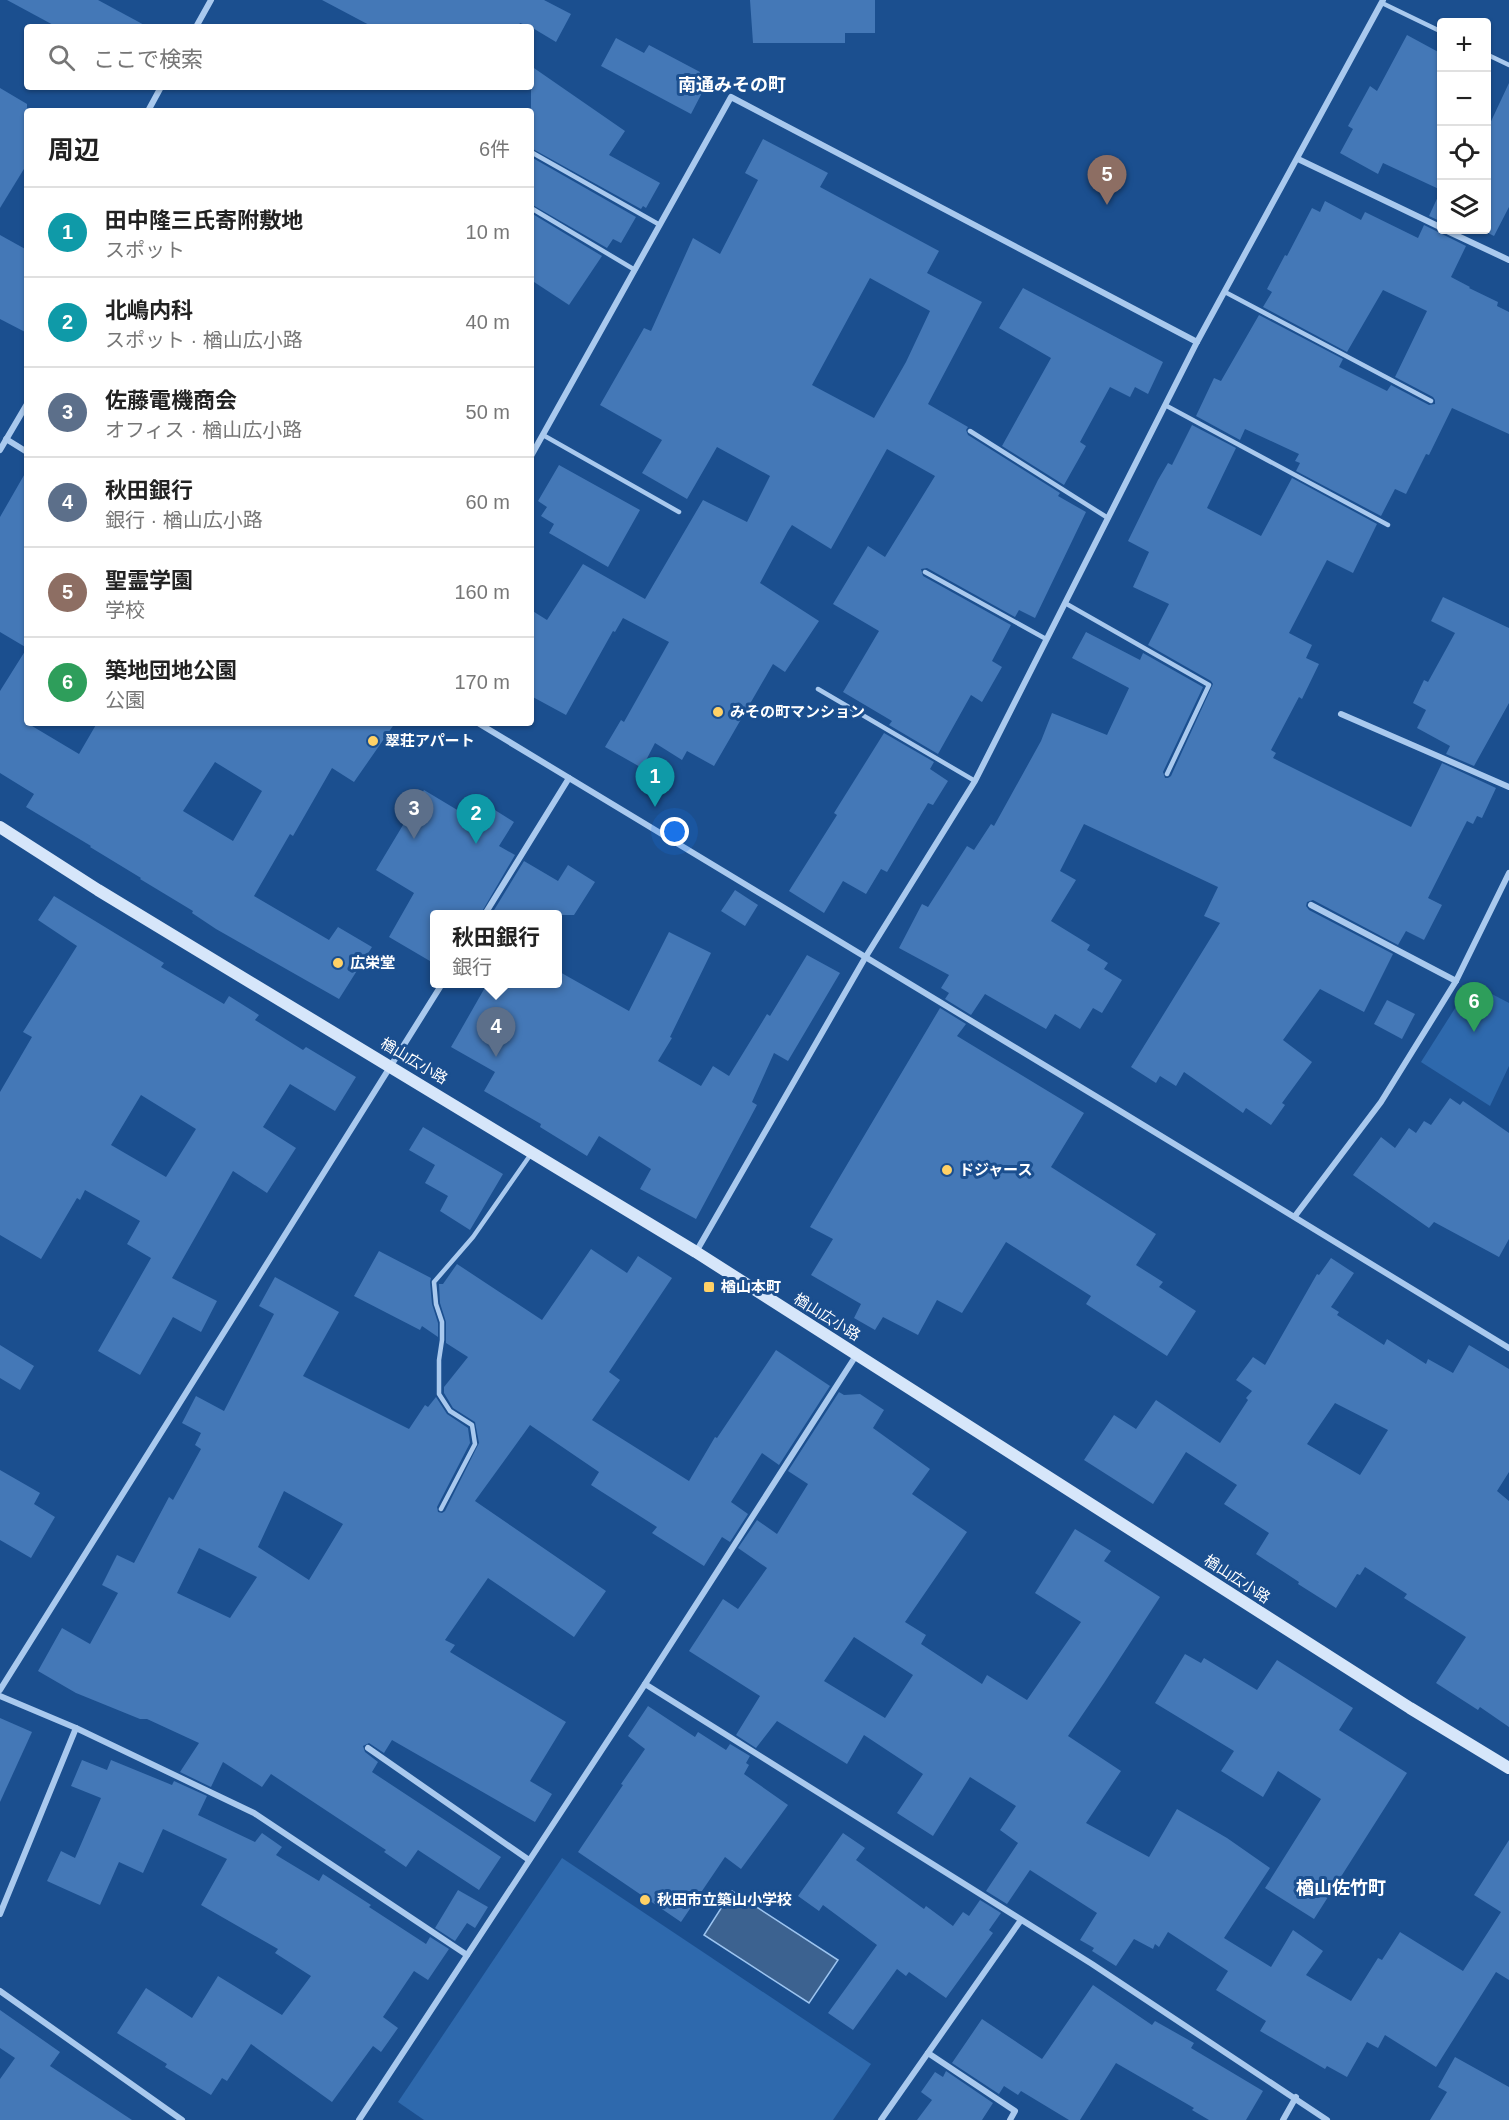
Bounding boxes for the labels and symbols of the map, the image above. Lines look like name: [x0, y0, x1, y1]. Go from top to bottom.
district label: 南通みその町: [678, 75, 786, 95]
pin: 5: [1088, 156, 1126, 205]
place label: みその町マンション: [730, 703, 865, 720]
marker: みその町マンション: [711, 705, 725, 719]
place label: 翠荘アパート: [385, 732, 475, 749]
marker: 翠荘アパート: [366, 734, 380, 748]
pin: 1: [636, 758, 674, 807]
pin: 3: [394, 790, 434, 839]
pin: 2: [456, 794, 496, 844]
your location: [660, 817, 689, 846]
place label: 広栄堂: [350, 954, 395, 971]
marker: 広栄堂: [331, 956, 345, 970]
pin: 6: [1454, 982, 1494, 1032]
pin: 4: [476, 1008, 516, 1057]
street label: 楢山広小路: [378, 1034, 451, 1087]
place label: ドジャース: [959, 1161, 1033, 1178]
marker: ドジャース: [940, 1163, 954, 1177]
place label: 楢山本町: [721, 1278, 781, 1295]
marker: 楢山本町: [702, 1280, 716, 1294]
street label: 楢山広小路: [791, 1289, 864, 1344]
street label: 楢山広小路: [1201, 1551, 1273, 1606]
district label: 楢山佐竹町: [1296, 1878, 1386, 1898]
place label: 秋田市立築山小学校: [657, 1891, 792, 1908]
marker: 秋田市立築山小学校: [638, 1893, 652, 1907]

